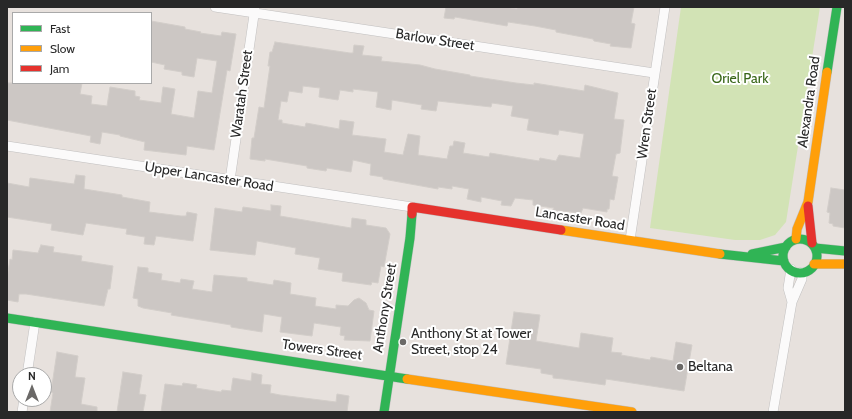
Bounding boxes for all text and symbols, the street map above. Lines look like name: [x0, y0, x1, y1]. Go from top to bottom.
legend: [12, 12, 152, 84]
text: Fast: [50, 21, 70, 36]
street label: Barlow Street: [394, 25, 476, 55]
text: Slow: [50, 41, 75, 56]
street label: Waratah Street: [228, 49, 256, 139]
street label: Alexandra Road: [794, 55, 824, 149]
text: Jam: [50, 61, 69, 76]
park label: Oriel Park: [712, 71, 768, 87]
street label: Wren Street: [634, 88, 660, 160]
street label: Upper Lancaster Road: [143, 158, 275, 196]
street label: Lancaster Road: [534, 204, 626, 234]
street label: Anthony Street: [370, 262, 400, 354]
place label: Anthony St at Tower Street, stop 24: [411, 326, 531, 358]
street label: Towers Street: [281, 336, 363, 364]
marker: Anthony St at Tower Street, stop 24: [398, 337, 408, 347]
place label: Beltana: [688, 359, 733, 375]
marker: Beltana: [675, 362, 685, 372]
north arrow: [12, 367, 52, 407]
text: N: [28, 369, 36, 383]

